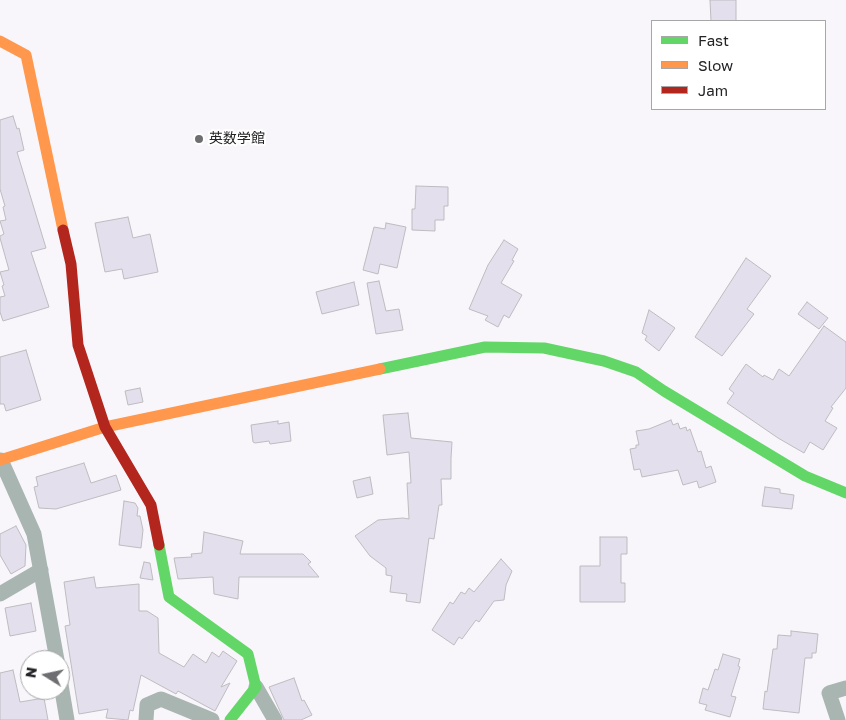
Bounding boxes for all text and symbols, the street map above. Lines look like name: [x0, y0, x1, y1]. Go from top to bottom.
legend: [651, 20, 826, 110]
text: Fast: [698, 31, 729, 49]
text: Slow: [698, 56, 733, 74]
text: Jam: [698, 81, 728, 99]
place label: 英数学館: [209, 131, 265, 147]
marker: 英数学館: [193, 133, 205, 145]
north arrow: [20, 650, 70, 700]
text: N: [21, 666, 40, 679]

